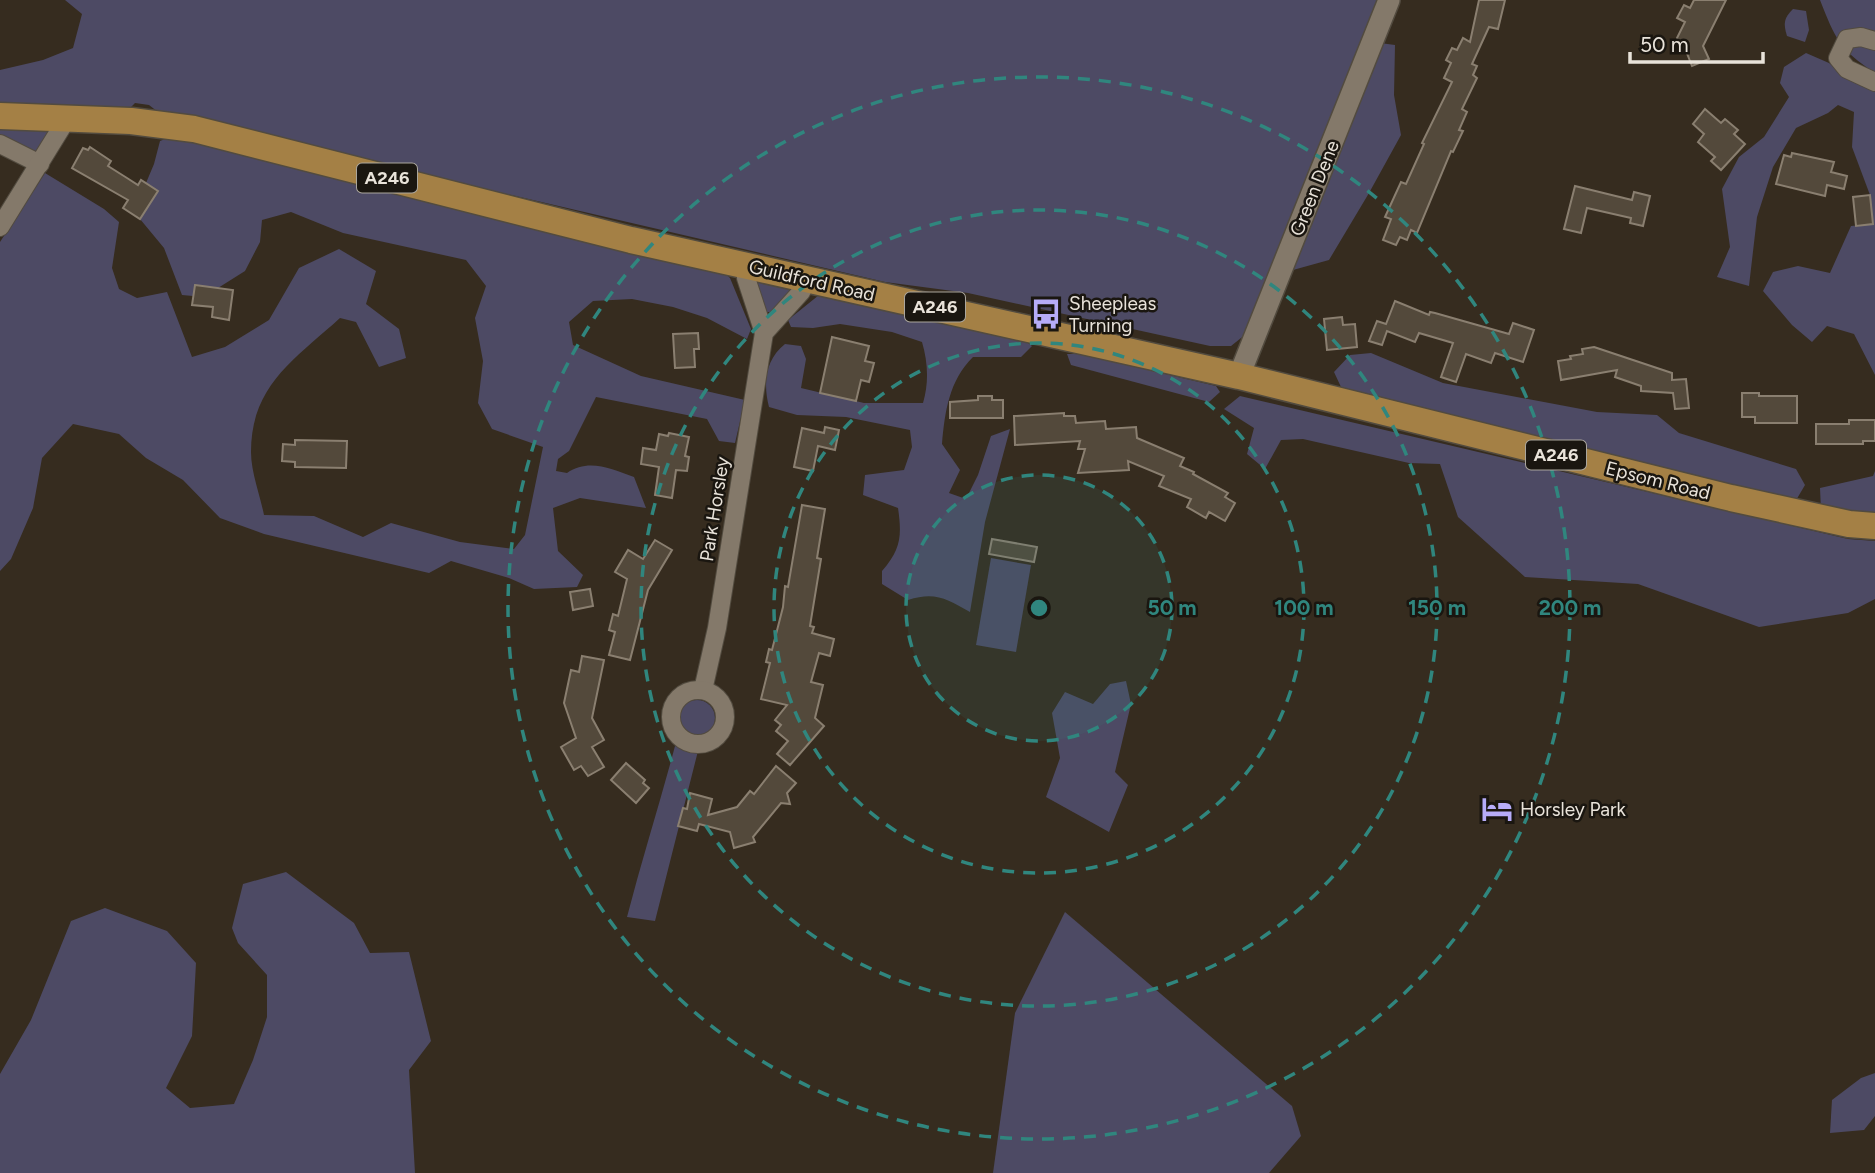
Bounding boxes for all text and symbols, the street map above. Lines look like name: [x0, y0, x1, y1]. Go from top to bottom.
scale bar: [1630, 21, 1763, 65]
text: 50 m: [1640, 32, 1689, 57]
street label: Green Dene: [1285, 137, 1344, 239]
road number: A246: [357, 163, 417, 192]
street label: Guildford Road: [747, 255, 877, 306]
road number: A246: [905, 292, 965, 321]
place label: Sheepleas Turning: [1069, 292, 1156, 337]
bus stop icon: Sheepleas Turning: [1029, 297, 1063, 331]
road number: A246: [1526, 440, 1586, 470]
street label: Park Horsley: [695, 455, 734, 563]
street label: Epsom Road: [1603, 456, 1713, 505]
text: 50 m: [1147, 595, 1197, 620]
text: 100 m: [1274, 595, 1334, 620]
text: 150 m: [1408, 595, 1466, 620]
text: 200 m: [1539, 595, 1601, 620]
centre of rings: [1027, 596, 1051, 620]
hotel icon: Horsley Park: [1480, 792, 1514, 826]
place label: Horsley Park: [1520, 798, 1626, 821]

